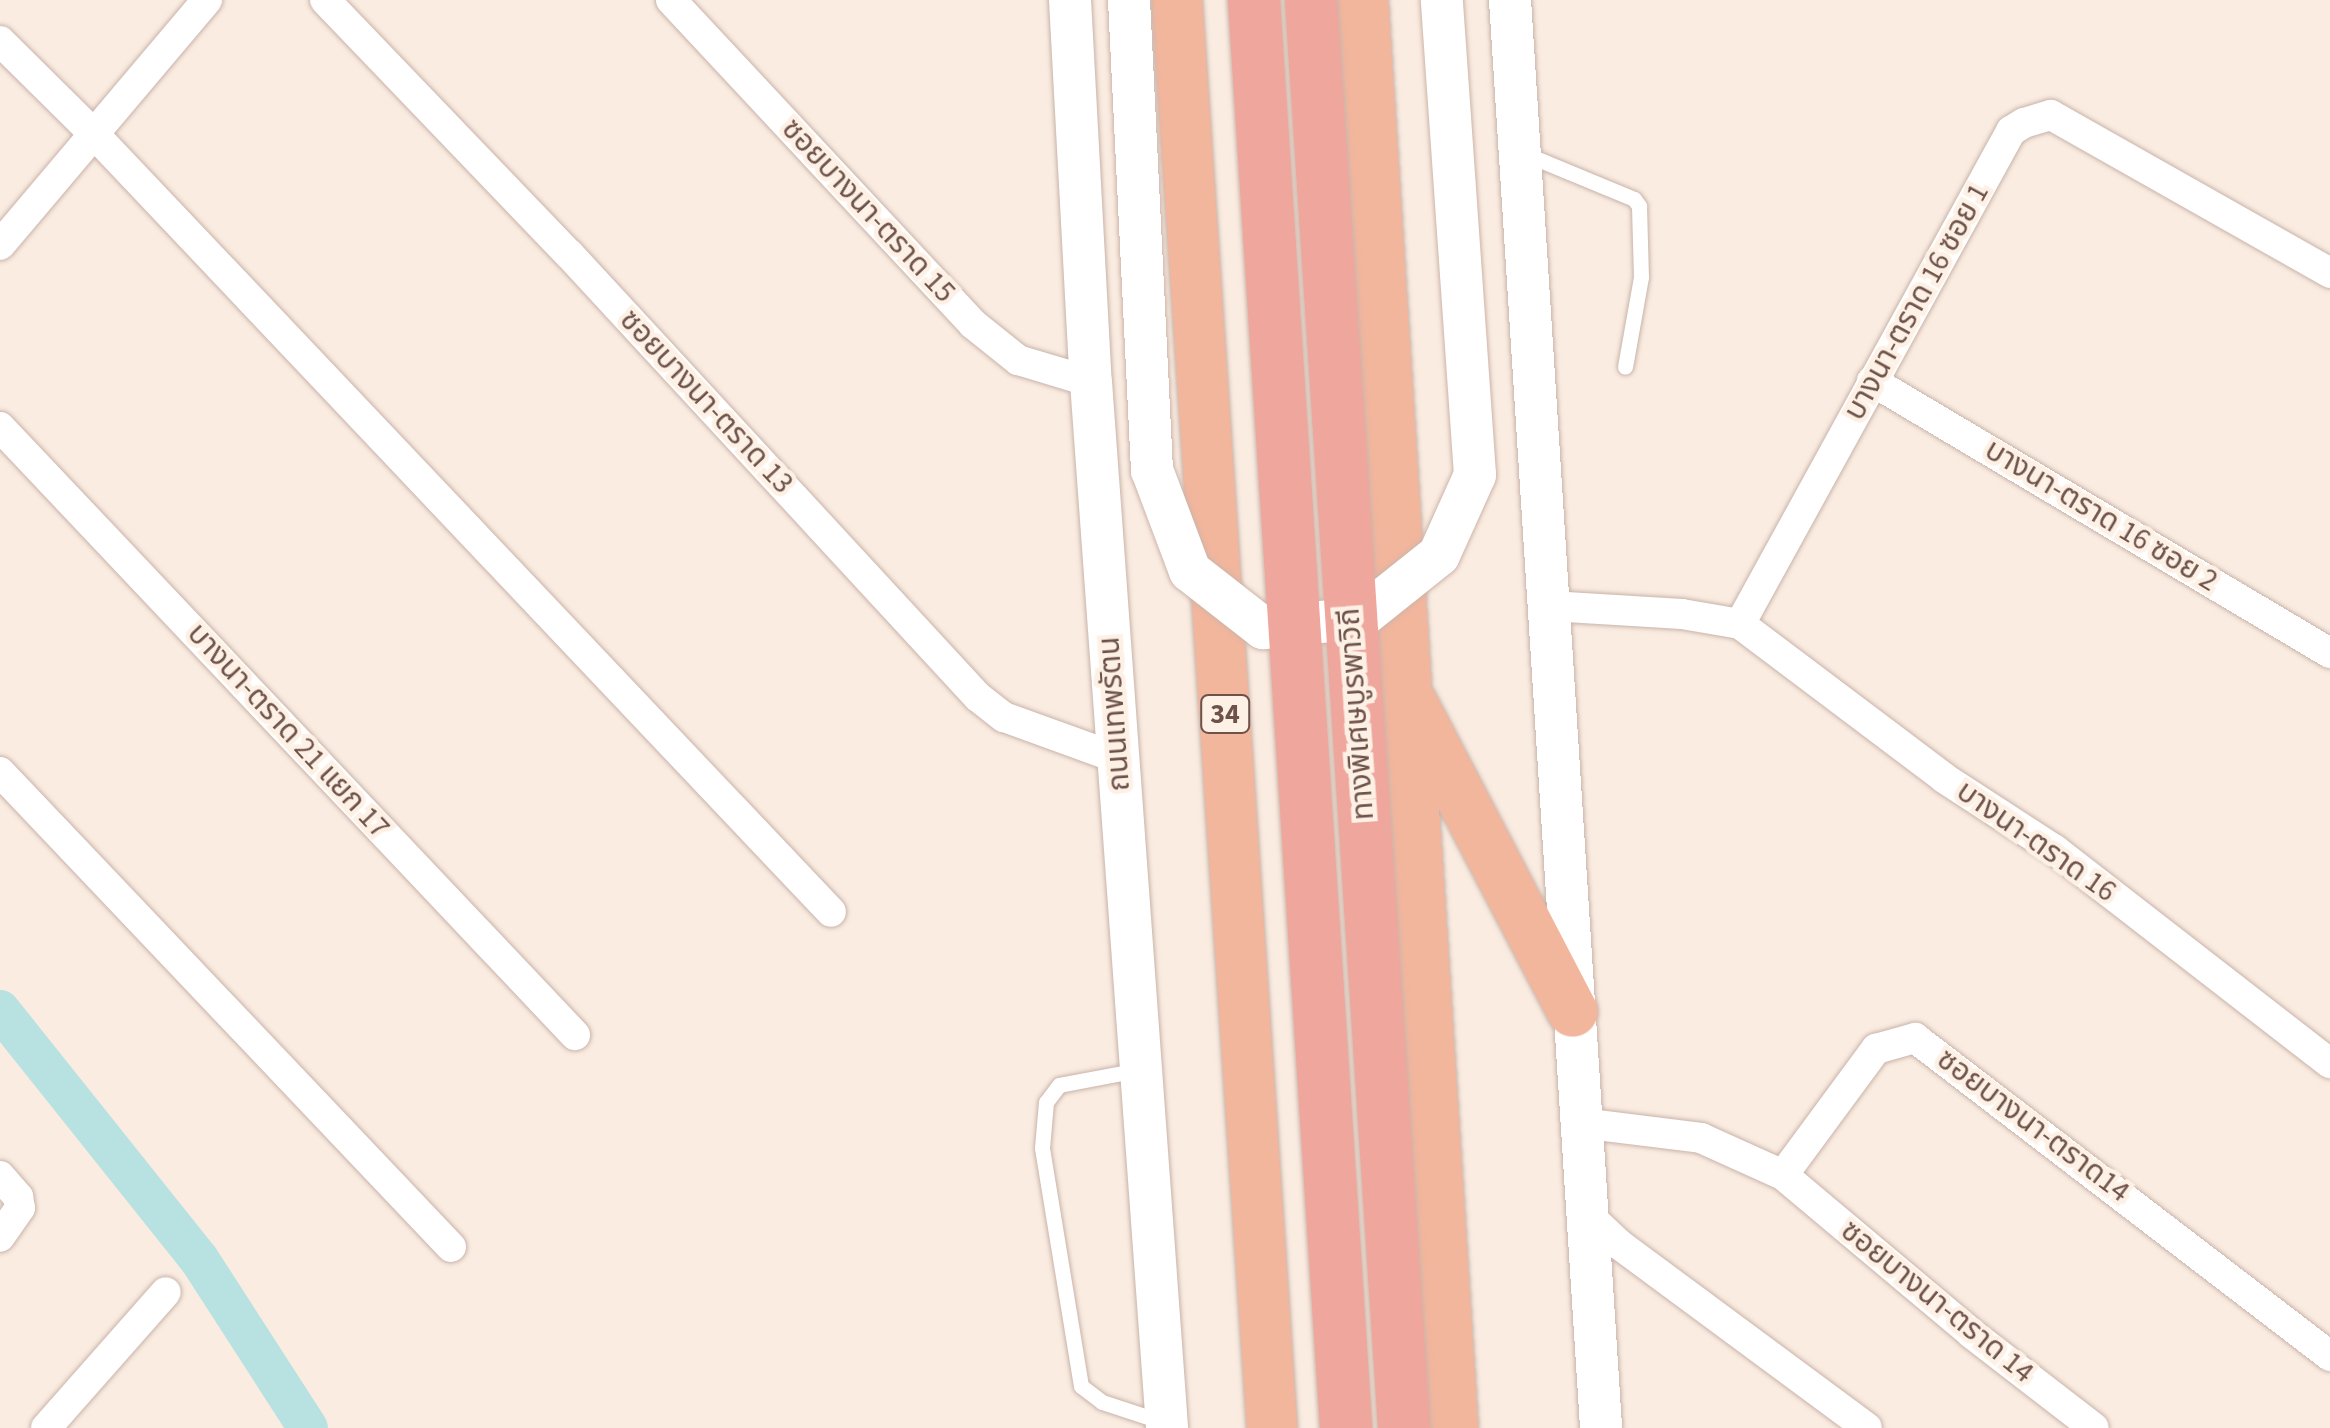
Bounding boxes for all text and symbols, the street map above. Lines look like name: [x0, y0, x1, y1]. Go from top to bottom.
street label: ซอยบางนา-ตราด 15: [774, 112, 962, 310]
street label: บางนา-ตราด 16 ซอย 1: [1837, 177, 1997, 427]
street label: ซอยบางนา-ตราด 13: [612, 303, 800, 501]
street label: บางนา-ตราด 16 ซอย 2: [1978, 432, 2224, 600]
street label: ทางพิเศษบูรพาวิถี: [1332, 607, 1382, 821]
street label: บางนา-ตราด 21 แยก 17: [179, 616, 397, 846]
street label: ถนนเทพรัตน: [1092, 635, 1138, 793]
road number: 34: [1200, 691, 1250, 737]
street label: บางนา-ตราด 16: [1949, 774, 2123, 910]
street label: ซอยบางนา-ตราด14: [1929, 1042, 2137, 1210]
street label: ซอยบางนา-ตราด 14: [1833, 1213, 2041, 1391]

